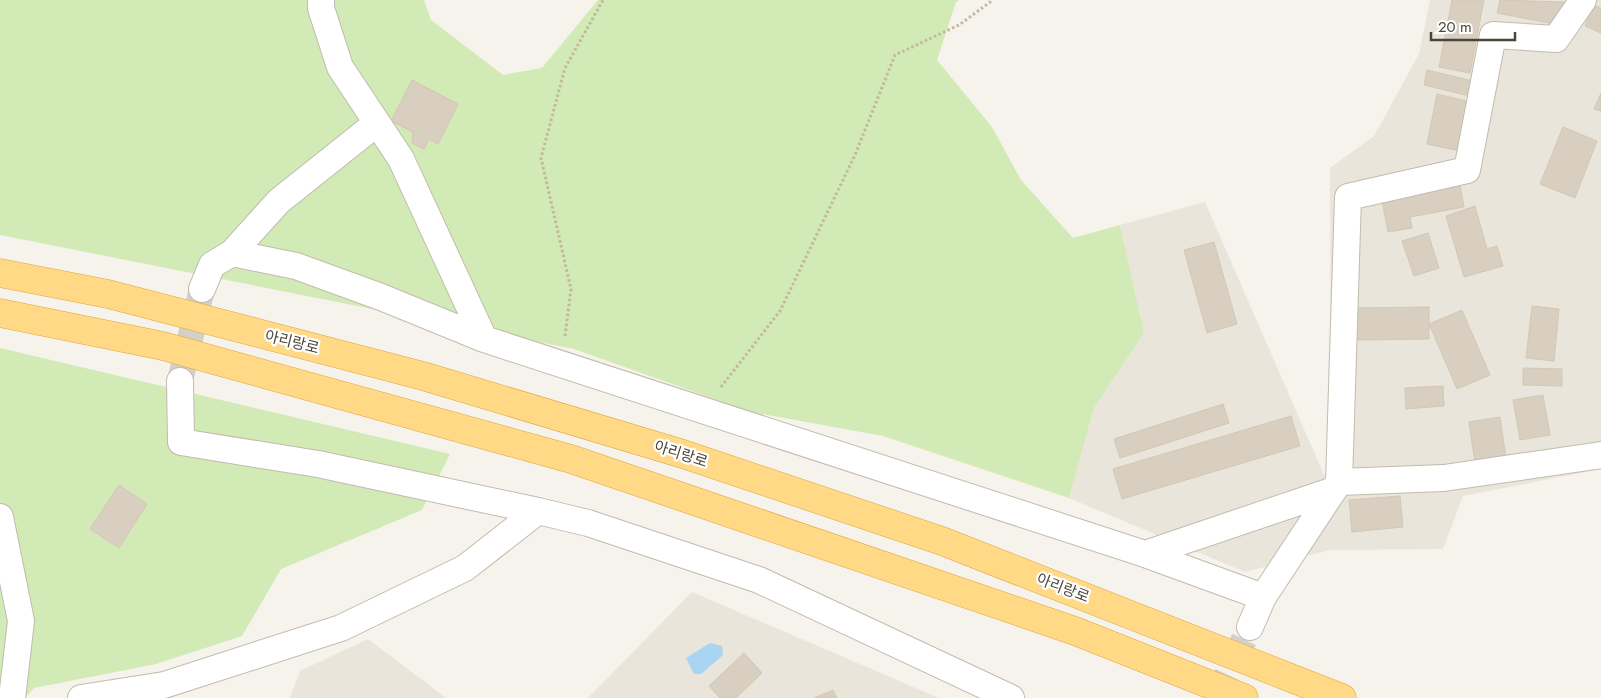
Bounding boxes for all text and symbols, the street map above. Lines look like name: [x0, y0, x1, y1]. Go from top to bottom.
scale bar: [1431, 10, 1515, 42]
text: 20 m: [1438, 16, 1472, 38]
street label: 아리랑로: [263, 325, 321, 359]
street label: 아리랑로: [651, 435, 711, 473]
street label: 아리랑로: [1033, 568, 1093, 608]

